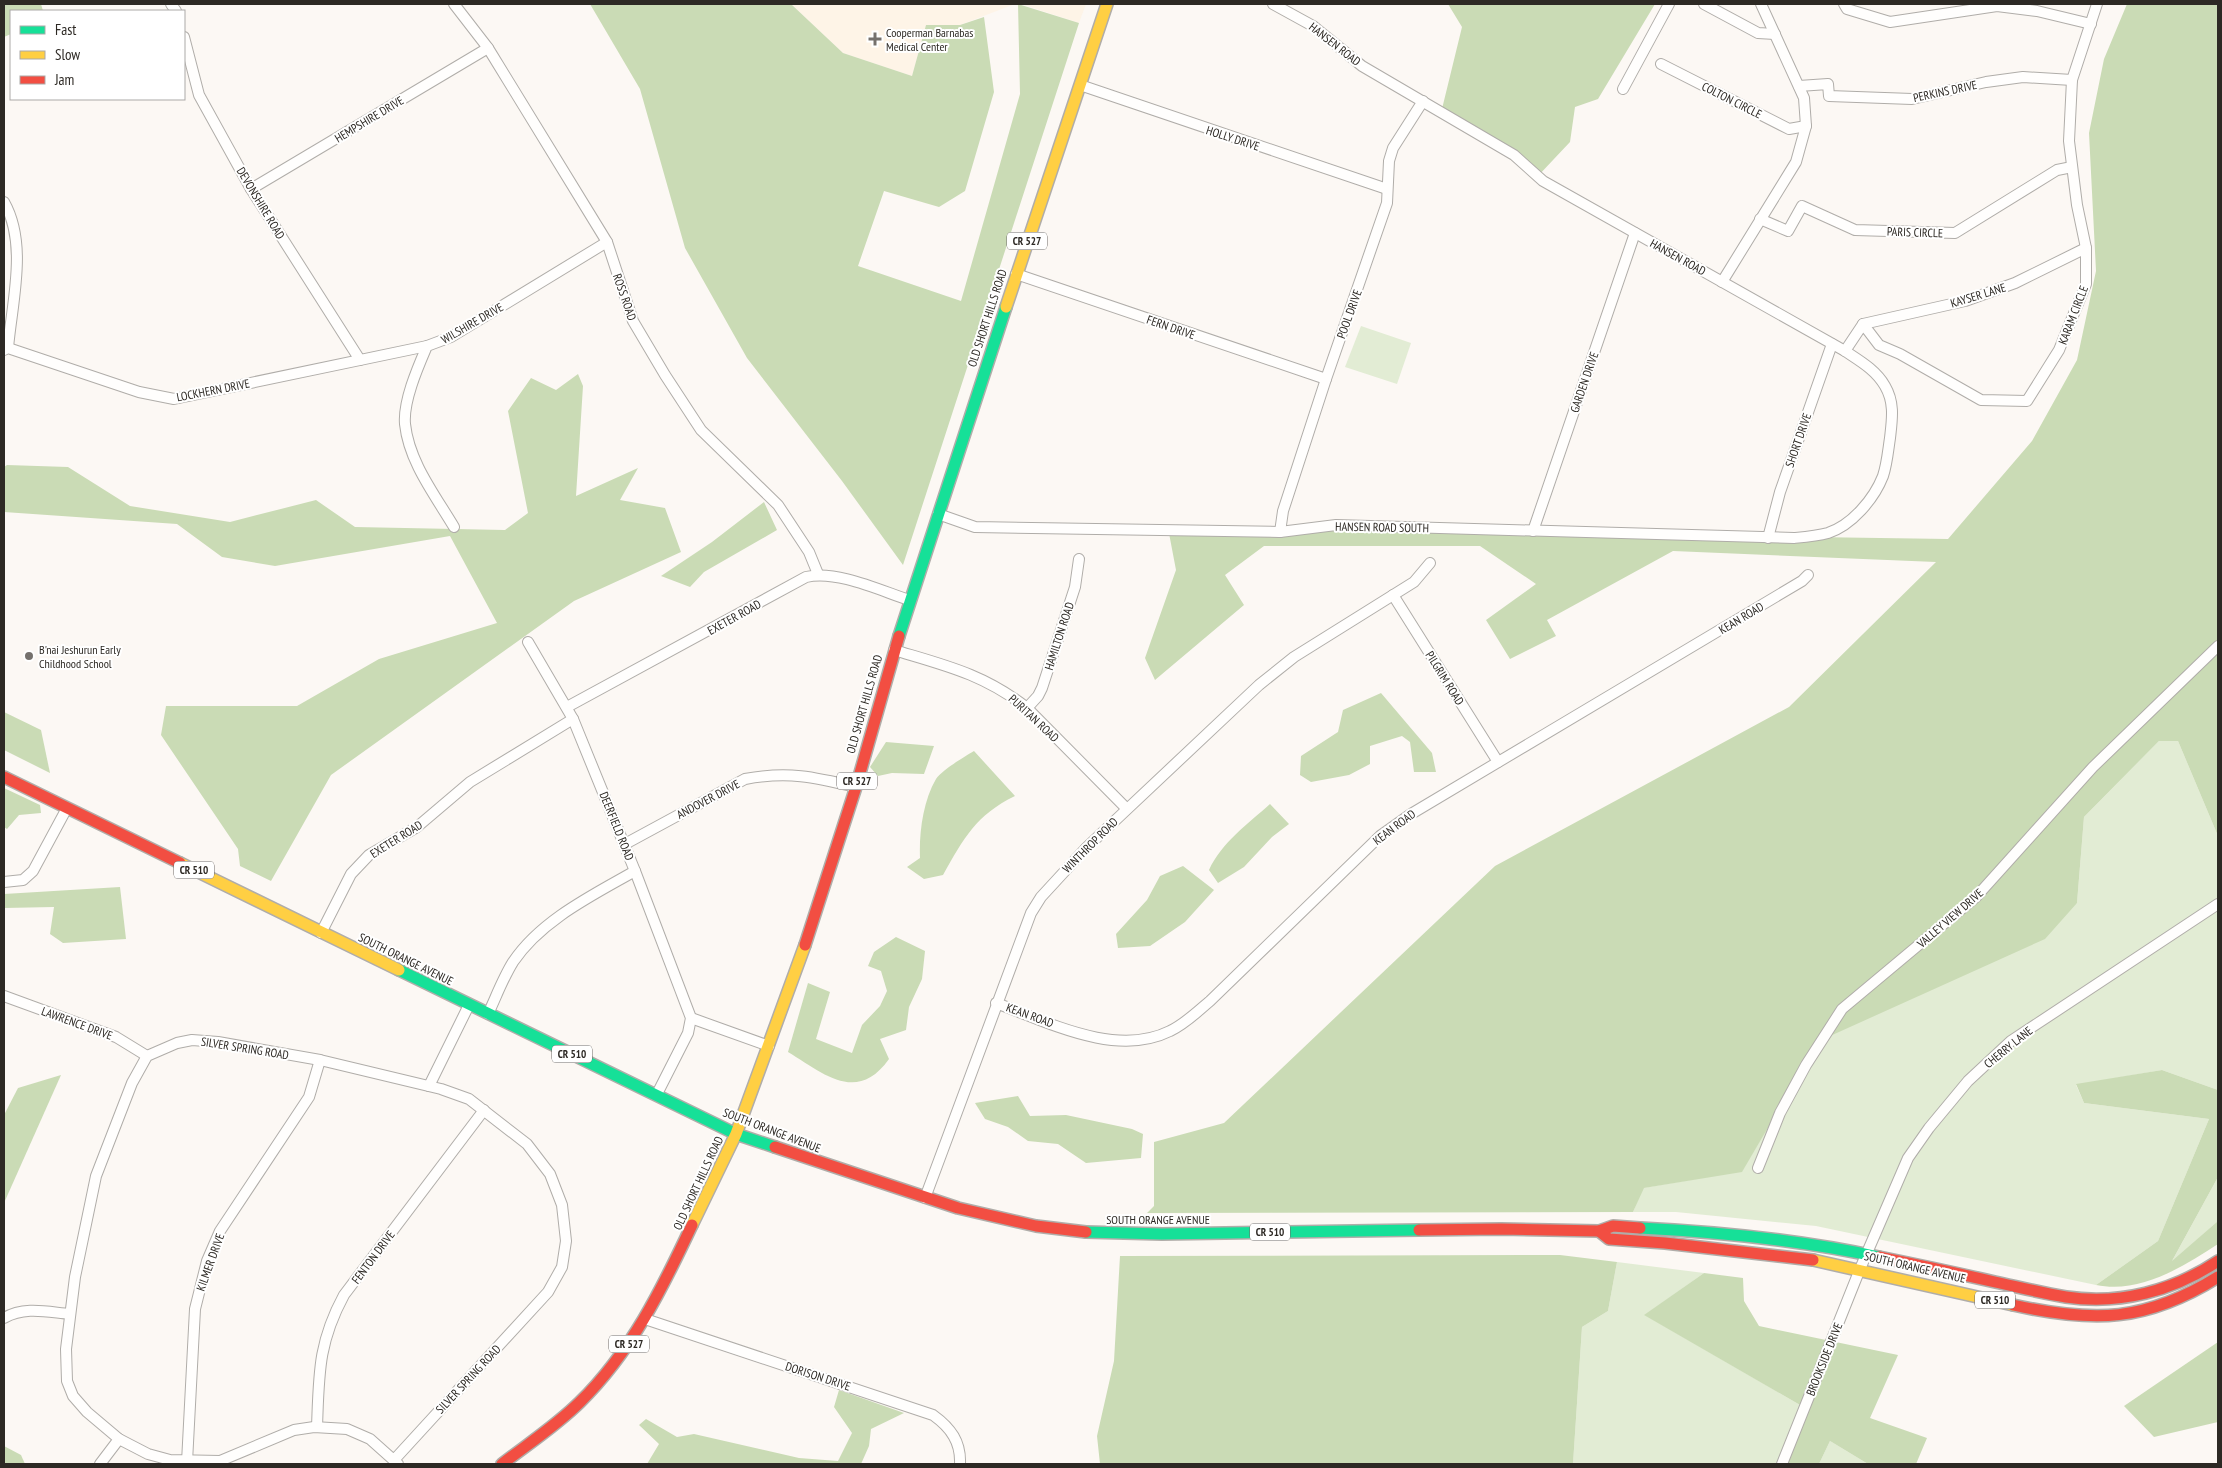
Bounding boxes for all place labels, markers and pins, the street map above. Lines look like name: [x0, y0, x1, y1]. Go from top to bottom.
place label: Cooperman Barnabas Medical Center: [886, 25, 973, 54]
marker: Cooperman Barnabas Medical Center: [868, 32, 882, 46]
place label: B'nai Jeshurun Early Childhood School: [39, 642, 121, 671]
marker: B'nai Jeshurun Early Childhood School: [23, 650, 35, 662]

